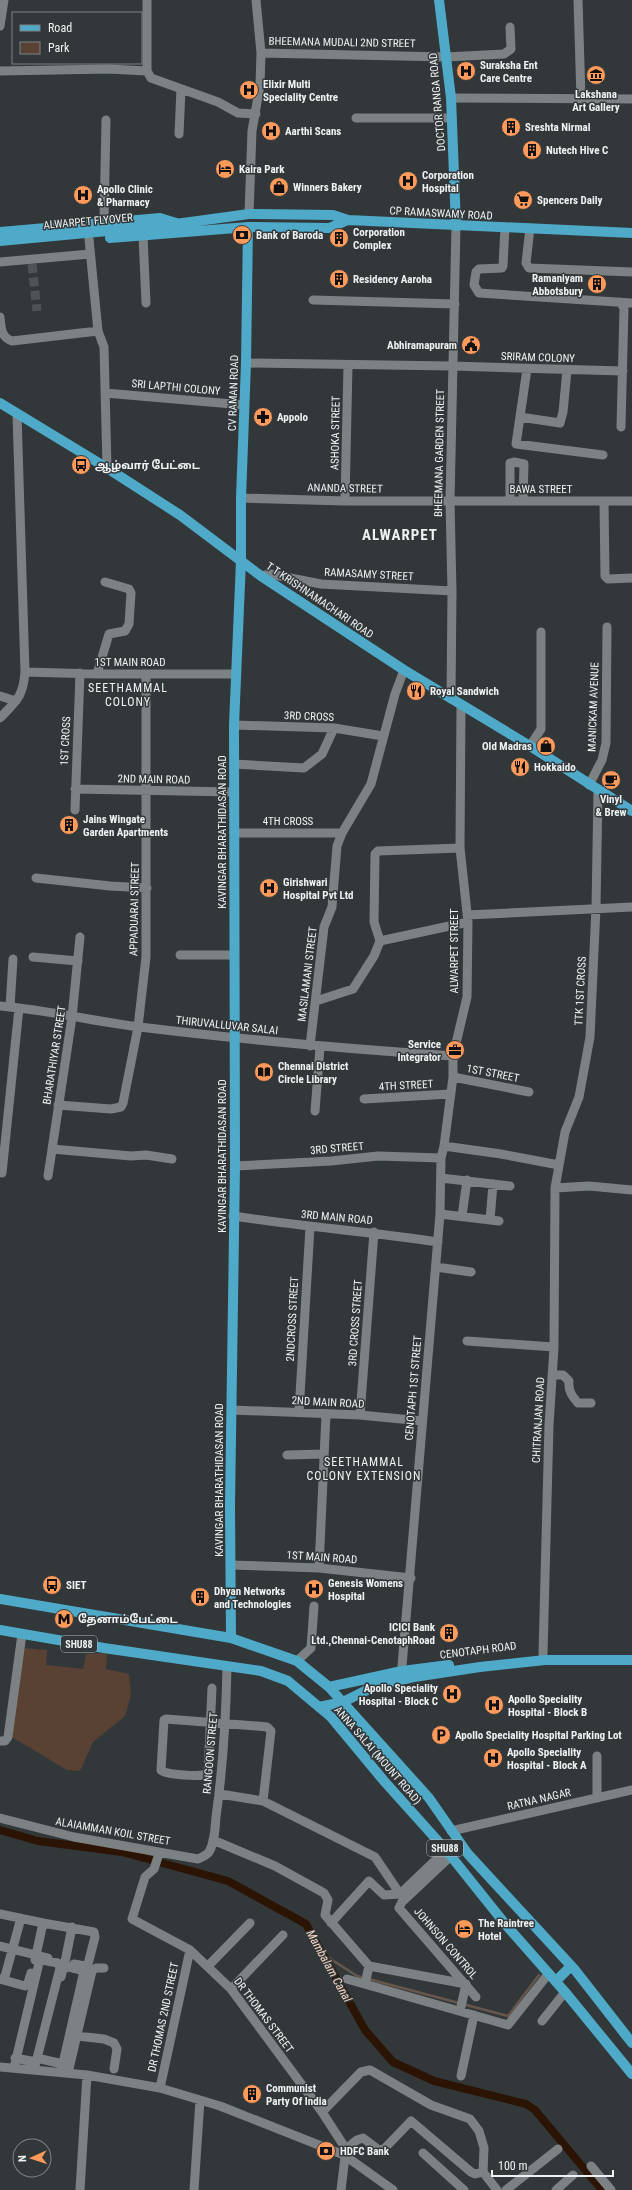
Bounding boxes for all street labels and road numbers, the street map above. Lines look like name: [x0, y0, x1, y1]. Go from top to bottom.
street label: BHEEMANA MUDALI 2ND STREET: [268, 35, 416, 50]
street label: DOCTOR RANGA ROAD: [427, 52, 448, 152]
street label: CP RAMASWAMY ROAD: [389, 204, 493, 223]
street label: ALWARPET FLYOVER: [43, 211, 133, 232]
street label: SRIRAM COLONY: [501, 350, 575, 365]
street label: CV RAMAN ROAD: [226, 355, 241, 431]
street label: SRI LAPTHI COLONY: [131, 377, 221, 398]
street label: BHEEMANA GARDEN STREET: [432, 389, 447, 517]
street label: ASHOKA STREET: [328, 395, 343, 470]
street label: ANANDA STREET: [307, 481, 383, 496]
street label: BAWA STREET: [509, 483, 573, 496]
street label: T T KRISHNAMACHARI ROAD: [264, 560, 376, 641]
street label: RAMASAMY STREET: [324, 566, 414, 583]
street label: 1ST MAIN ROAD: [95, 656, 165, 669]
street label: MANICKAM AVENUE: [585, 661, 602, 752]
street label: 3RD CROSS: [284, 709, 335, 724]
street label: 1ST CROSS: [58, 716, 73, 766]
street label: KAVINGAR BHARATHIDASAN ROAD: [216, 755, 229, 909]
street label: 2ND MAIN ROAD: [117, 772, 191, 787]
street label: 4TH CROSS: [263, 815, 314, 828]
street label: APPADUARAI STREET: [127, 861, 142, 956]
street label: ALWARPET STREET: [448, 908, 461, 993]
street label: MASILAMANI STREET: [295, 925, 320, 1022]
street label: TTK 1ST CROSS: [572, 956, 589, 1026]
street label: BHARATHIYAR STREET: [40, 1004, 69, 1105]
street label: THIRUVALLUVAR SALAI: [175, 1014, 279, 1037]
street label: 1ST STREET: [466, 1062, 521, 1085]
street label: 4TH STREET: [378, 1078, 434, 1093]
street label: KAVINGAR BHARATHIDASAN ROAD: [216, 1079, 229, 1233]
street label: 3RD STREET: [310, 1140, 365, 1157]
street label: 3RD MAIN ROAD: [301, 1208, 373, 1227]
street label: 2NDCROSS STREET: [284, 1276, 301, 1362]
street label: 3RD CROSS STREET: [346, 1279, 365, 1367]
street label: CENOTAPH 1ST STREET: [402, 1335, 425, 1441]
street label: CHITRANJAN ROAD: [530, 1377, 547, 1463]
street label: 2ND MAIN ROAD: [291, 1394, 365, 1411]
street label: KAVINGAR BHARATHIDASAN ROAD: [213, 1403, 226, 1557]
street label: 1ST MAIN ROAD: [286, 1549, 358, 1566]
road number: SHU88: [61, 1636, 97, 1652]
street label: CENOTAPH ROAD: [439, 1639, 517, 1662]
street label: ANNA SALAI (MOUNT ROAD): [331, 1704, 424, 1807]
street label: RANGOON STREET: [200, 1711, 221, 1795]
street label: RATNA NAGAR: [506, 1786, 572, 1813]
street label: ALAIAMMAN KOIL STREET: [54, 1815, 172, 1848]
road number: SHU88: [427, 1840, 463, 1856]
street label: JOHNSON CONTROL: [411, 1905, 480, 1982]
street label: DR THOMAS 2ND STREET: [146, 1961, 182, 2073]
street label: DR THOMAS STREET: [231, 1975, 296, 2056]

